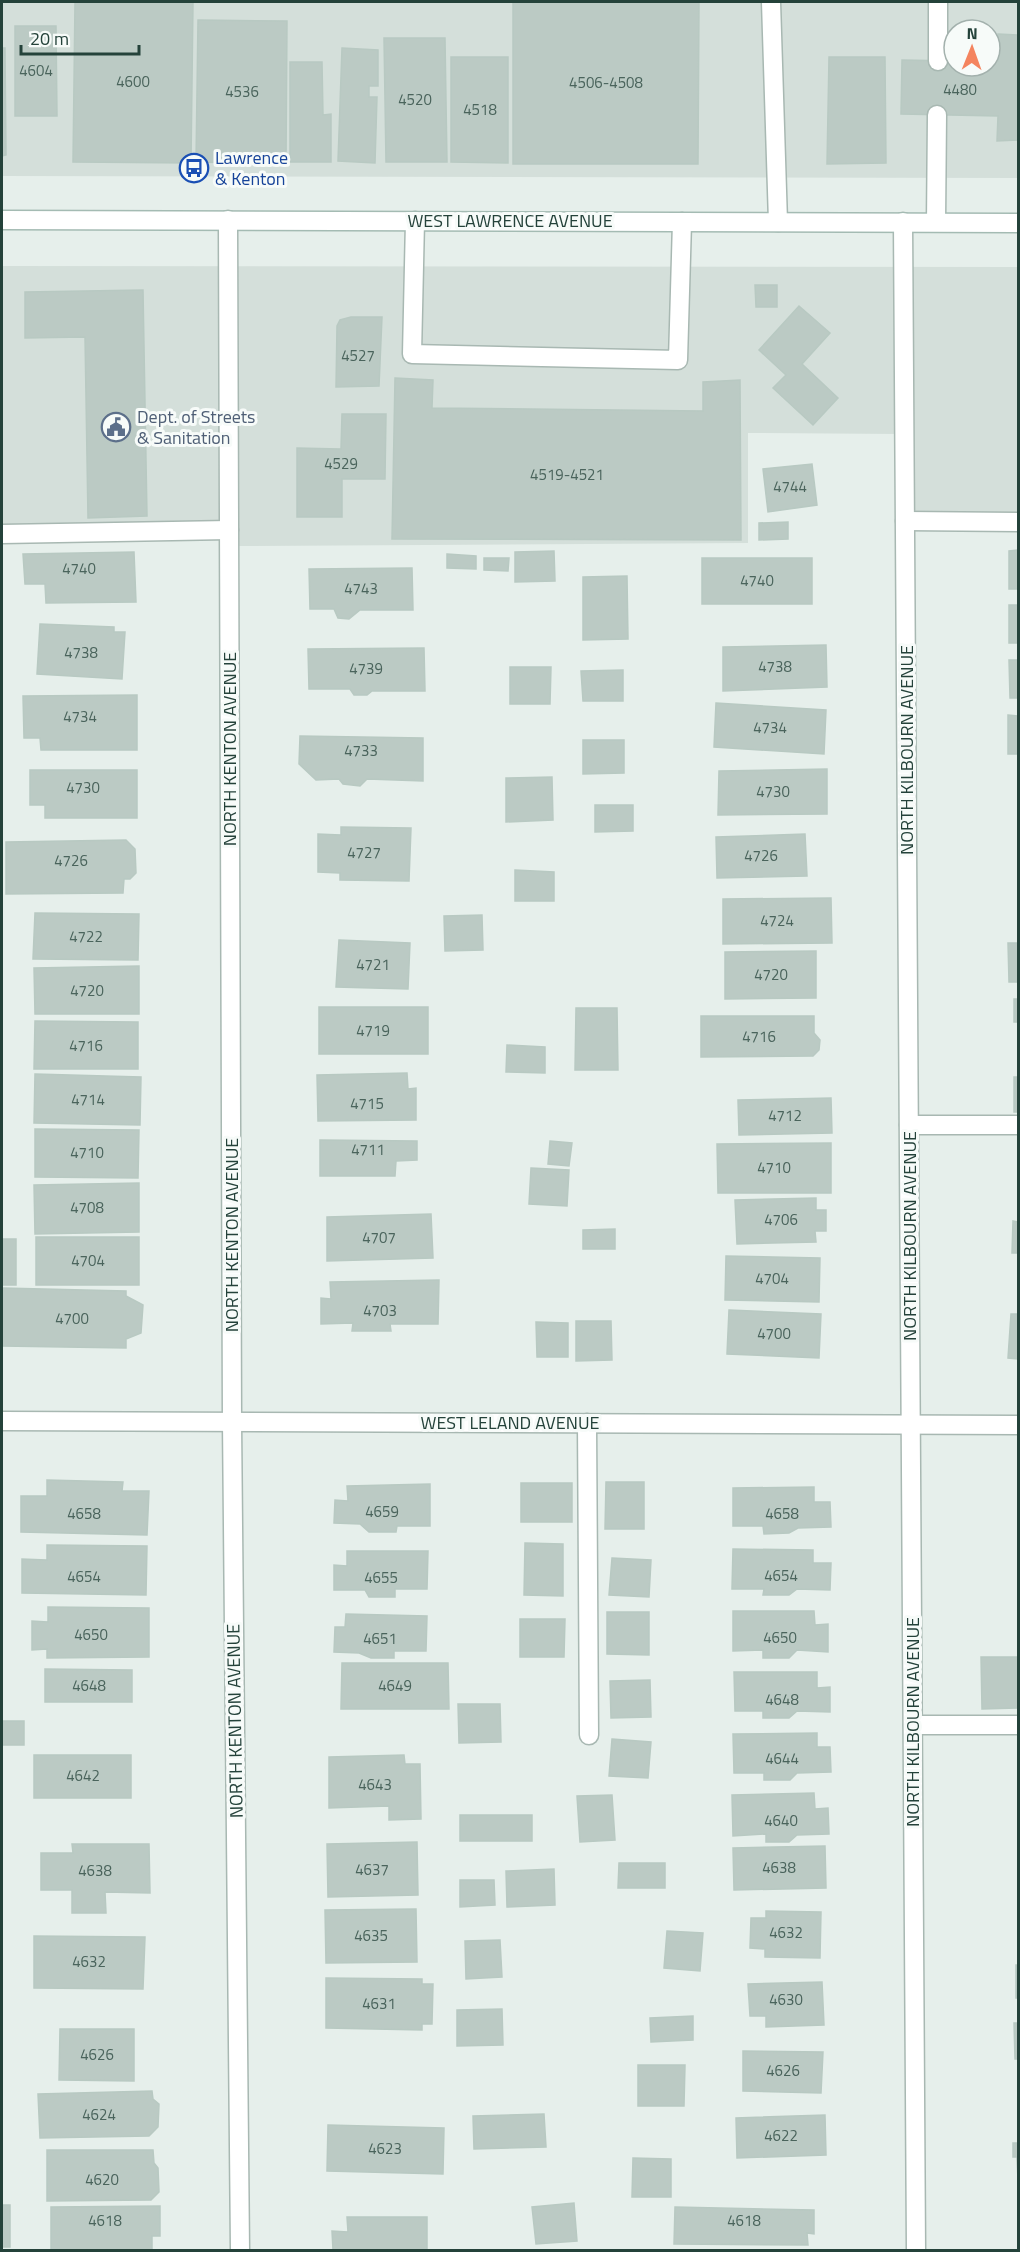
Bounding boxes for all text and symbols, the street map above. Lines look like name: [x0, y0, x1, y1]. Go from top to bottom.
scale bar: [21, 18, 140, 56]
north arrow: [942, 18, 1002, 78]
text: N: [967, 21, 978, 45]
text: 20 m: [30, 25, 69, 52]
house number: 4604: [19, 59, 53, 82]
house number: 4600: [116, 70, 150, 93]
house number: 4506-4508: [569, 71, 643, 94]
house number: 4480: [943, 78, 977, 101]
house number: 4536: [225, 80, 259, 103]
house number: 4520: [398, 88, 432, 111]
house number: 4518: [463, 98, 497, 121]
place label: Lawrence & Kenton: [215, 144, 288, 192]
bus stop icon: Lawrence & Kenton: [178, 152, 210, 184]
street label: WEST LAWRENCE AVENUE: [407, 207, 613, 234]
house number: 4527: [341, 344, 375, 367]
place label: Dept. of Streets & Sanitation: [137, 403, 256, 451]
public building icon: Dept. of Streets & Sanitation: [100, 411, 132, 443]
house number: 4529: [324, 452, 358, 475]
house number: 4519-4521: [530, 463, 604, 486]
house number: 4744: [773, 475, 807, 498]
house number: 4740: [62, 557, 96, 580]
house number: 4740: [740, 569, 774, 592]
house number: 4743: [344, 577, 378, 600]
house number: 4738: [64, 641, 98, 664]
street label: NORTH KILBOURN AVENUE: [893, 645, 920, 855]
street label: NORTH KENTON AVENUE: [216, 652, 243, 846]
house number: 4738: [758, 655, 792, 678]
house number: 4739: [349, 657, 383, 680]
house number: 4734: [63, 705, 97, 728]
house number: 4734: [753, 716, 787, 739]
house number: 4733: [344, 739, 378, 762]
house number: 4730: [66, 776, 100, 799]
house number: 4730: [756, 780, 790, 803]
house number: 4727: [347, 841, 381, 864]
house number: 4726: [744, 844, 778, 867]
house number: 4726: [54, 849, 88, 872]
house number: 4724: [760, 909, 794, 932]
house number: 4722: [69, 925, 103, 948]
house number: 4721: [356, 953, 390, 976]
house number: 4720: [754, 963, 788, 986]
house number: 4720: [70, 979, 104, 1002]
house number: 4719: [356, 1019, 390, 1042]
house number: 4716: [742, 1025, 776, 1048]
house number: 4716: [69, 1034, 103, 1057]
house number: 4714: [71, 1088, 105, 1111]
house number: 4715: [350, 1092, 384, 1115]
house number: 4712: [768, 1104, 802, 1127]
street label: NORTH KILBOURN AVENUE: [896, 1131, 923, 1341]
street label: NORTH KENTON AVENUE: [218, 1138, 245, 1332]
house number: 4711: [351, 1138, 385, 1161]
house number: 4710: [70, 1141, 104, 1164]
house number: 4710: [757, 1156, 791, 1179]
house number: 4708: [70, 1196, 104, 1219]
house number: 4706: [764, 1208, 798, 1231]
house number: 4707: [362, 1226, 396, 1249]
house number: 4704: [71, 1249, 105, 1272]
house number: 4704: [755, 1267, 789, 1290]
house number: 4703: [363, 1299, 397, 1322]
house number: 4700: [55, 1307, 89, 1330]
house number: 4700: [757, 1322, 791, 1345]
street label: WEST LELAND AVENUE: [420, 1409, 600, 1436]
house number: 4659: [365, 1500, 399, 1523]
house number: 4658: [67, 1502, 101, 1525]
house number: 4658: [765, 1502, 799, 1525]
house number: 4654: [764, 1564, 798, 1587]
house number: 4654: [67, 1565, 101, 1588]
house number: 4655: [364, 1566, 398, 1589]
street label: NORTH KILBOURN AVENUE: [899, 1617, 926, 1827]
house number: 4650: [74, 1623, 108, 1646]
street label: NORTH KENTON AVENUE: [219, 1624, 250, 1818]
house number: 4650: [763, 1626, 797, 1649]
house number: 4651: [363, 1627, 397, 1650]
house number: 4648: [72, 1674, 106, 1697]
house number: 4649: [378, 1674, 412, 1697]
house number: 4648: [765, 1688, 799, 1711]
house number: 4644: [765, 1747, 799, 1770]
house number: 4642: [66, 1764, 100, 1787]
house number: 4643: [358, 1773, 392, 1796]
house number: 4640: [764, 1809, 798, 1832]
house number: 4638: [762, 1856, 796, 1879]
house number: 4637: [355, 1858, 389, 1881]
house number: 4638: [78, 1859, 112, 1882]
house number: 4632: [769, 1921, 803, 1944]
house number: 4635: [354, 1924, 388, 1947]
house number: 4632: [72, 1950, 106, 1973]
house number: 4630: [769, 1988, 803, 2011]
house number: 4631: [362, 1992, 396, 2015]
house number: 4626: [80, 2043, 114, 2066]
house number: 4626: [766, 2059, 800, 2082]
house number: 4624: [82, 2103, 116, 2126]
house number: 4622: [764, 2124, 798, 2147]
house number: 4623: [368, 2137, 402, 2160]
house number: 4620: [85, 2168, 119, 2191]
house number: 4618: [88, 2209, 122, 2232]
house number: 4618: [727, 2209, 761, 2232]

